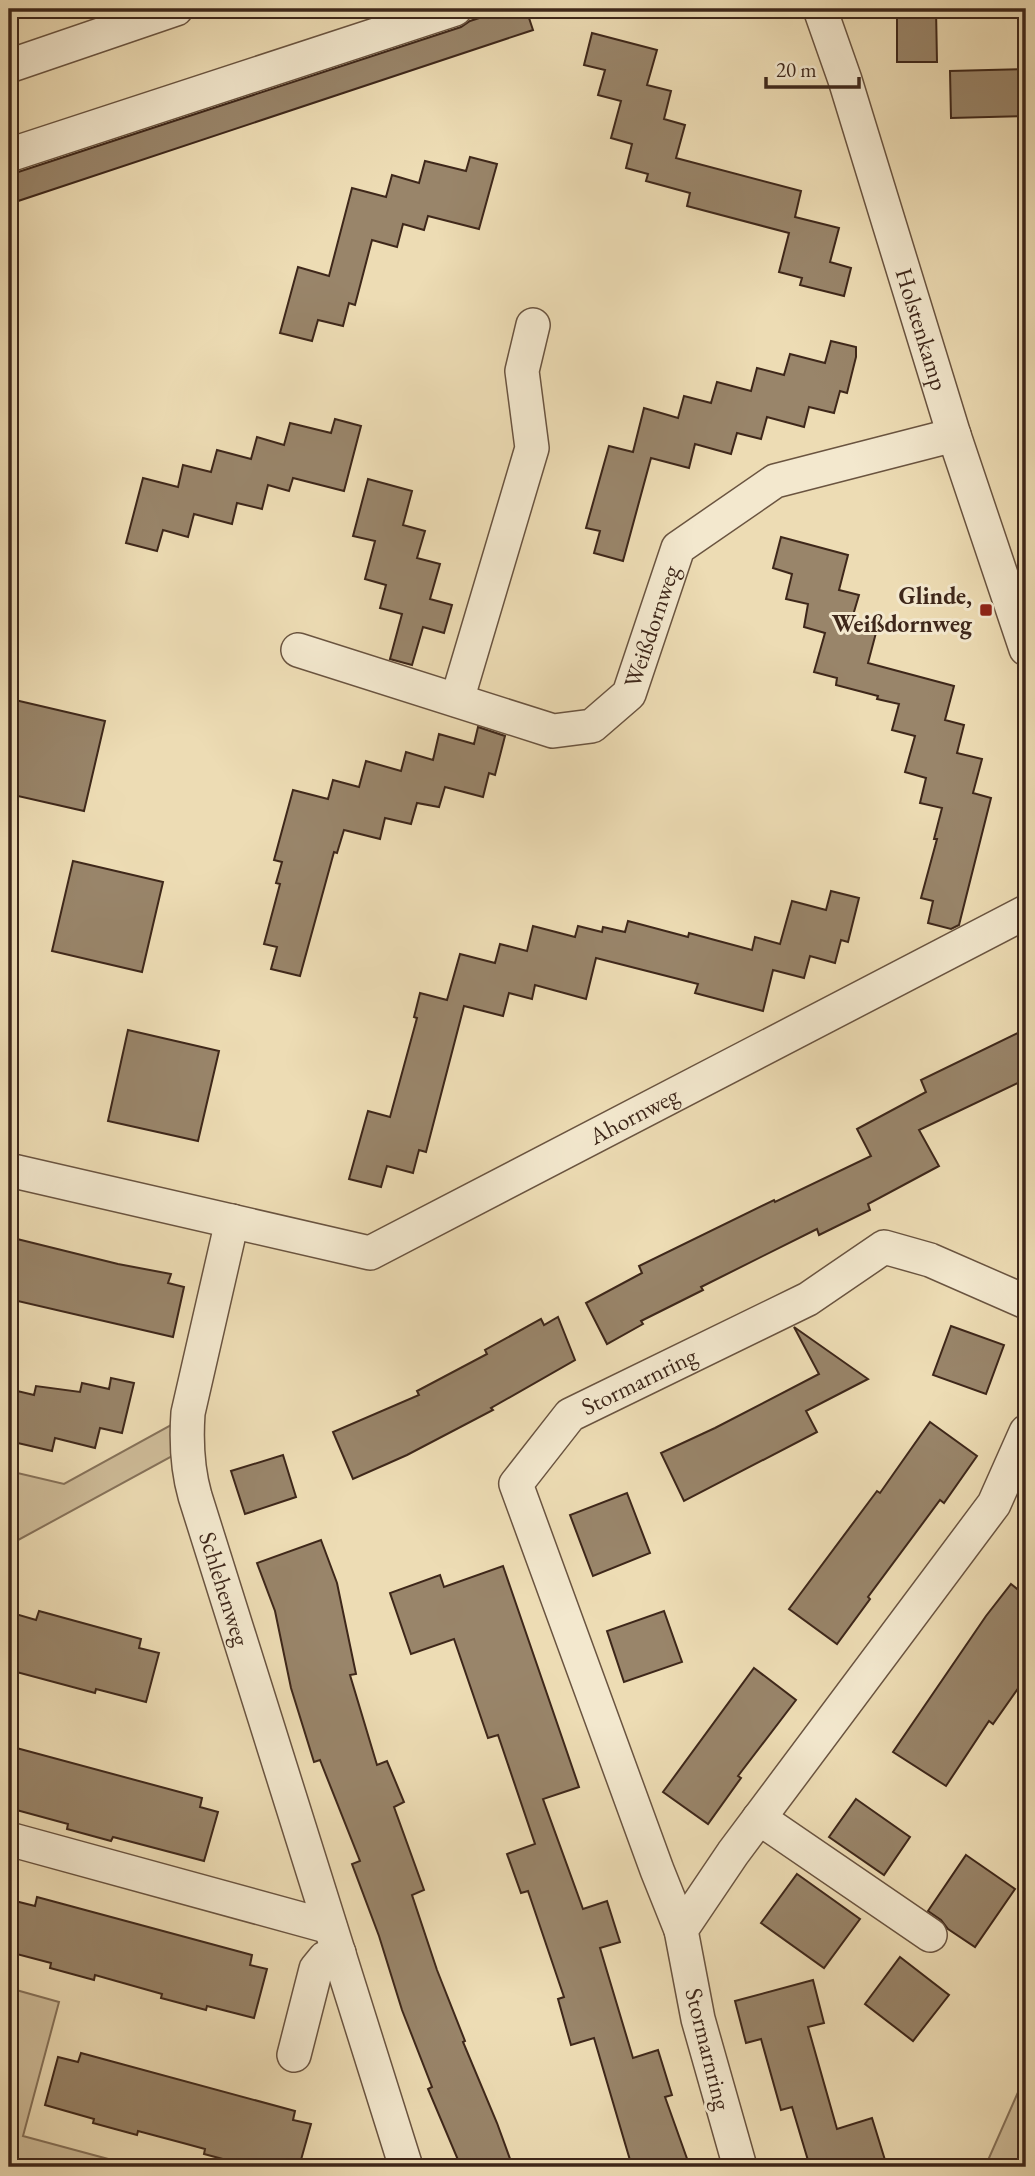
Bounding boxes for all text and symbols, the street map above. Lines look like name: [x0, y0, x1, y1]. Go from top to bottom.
scale bar: [766, 46, 858, 90]
text: 20 m: [776, 56, 817, 83]
street label: Holstenkamp: [889, 264, 955, 394]
street label: Weißdornweg: [616, 561, 686, 691]
place label: Glinde, Weißdornweg: [832, 580, 973, 640]
marker: Glinde, Weißdornweg: [978, 602, 994, 618]
street label: Ahornweg: [583, 1079, 684, 1152]
street label: Stormarnring: [576, 1339, 702, 1422]
street label: Schlehenweg: [192, 1528, 257, 1650]
street label: Stormarnring: [678, 1985, 739, 2114]

